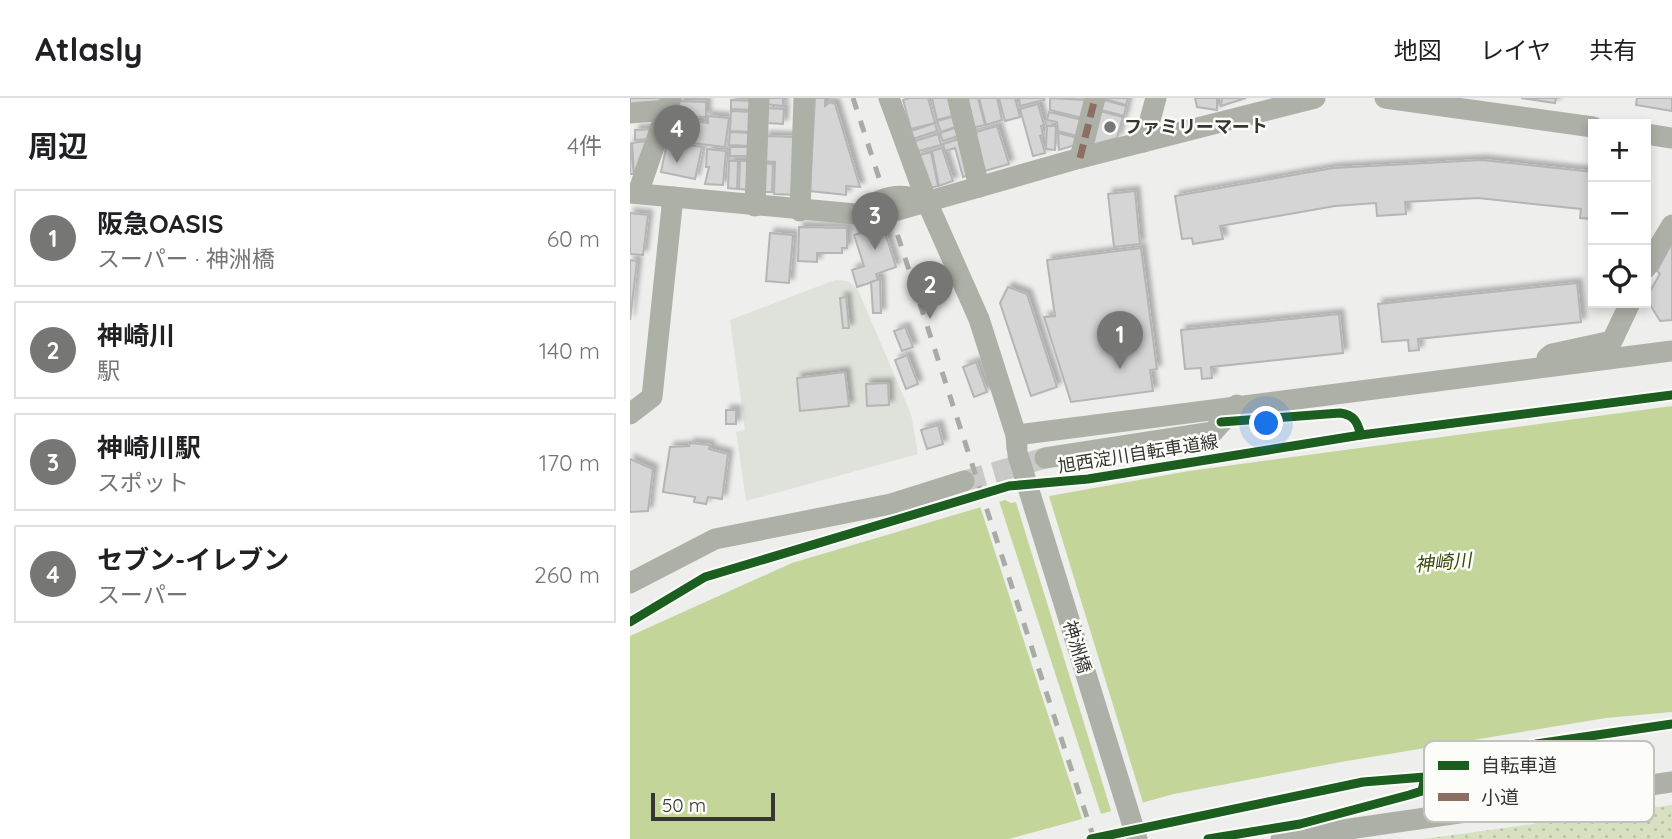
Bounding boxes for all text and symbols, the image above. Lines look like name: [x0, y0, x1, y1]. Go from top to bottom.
text: Atlasly: [35, 28, 143, 69]
text: 地図: [1394, 35, 1442, 65]
text: レイヤ: [1480, 35, 1551, 65]
text: 共有: [1589, 35, 1637, 65]
pin: 4: [654, 105, 700, 163]
place label: ファミリーマート: [1124, 115, 1268, 138]
marker: ファミリーマート: [1102, 119, 1118, 135]
map controls: [1588, 119, 1651, 308]
button: +: [1588, 119, 1651, 182]
text: 周辺: [28, 127, 88, 165]
text: 4件: [567, 131, 602, 160]
button: −: [1588, 182, 1651, 245]
pin: 3: [852, 192, 898, 250]
text: 阪急OASIS: [97, 207, 223, 240]
text: 1: [49, 224, 57, 253]
text: 60 m: [547, 224, 600, 253]
text: スーパー · 神洲橋: [97, 244, 275, 273]
button: locate: [1588, 245, 1651, 308]
pin: 2: [907, 261, 953, 319]
pin: 1: [1097, 311, 1143, 369]
text: 神崎川: [97, 319, 175, 352]
text: 2: [46, 336, 60, 365]
text: 140 m: [539, 336, 600, 365]
text: 駅: [97, 356, 120, 385]
your location: [1249, 406, 1283, 440]
street label: 旭西淀川自転車道線: [1056, 429, 1220, 478]
text: 神崎川駅: [97, 431, 201, 464]
text: 3: [47, 448, 59, 477]
text: 170 m: [539, 448, 600, 477]
text: スポット: [97, 468, 189, 497]
text: セブン-イレブン: [97, 543, 289, 576]
water label: 神崎川: [1414, 547, 1474, 576]
text: 4: [46, 560, 60, 589]
text: 260 m: [534, 560, 600, 589]
text: スーパー: [97, 580, 189, 609]
street label: 神洲橋: [1059, 618, 1096, 676]
legend: [1424, 741, 1654, 822]
text: 自転車道: [1481, 753, 1557, 777]
text: 小道: [1481, 785, 1519, 809]
scale bar: [651, 790, 775, 822]
text: 50 m: [662, 793, 706, 817]

